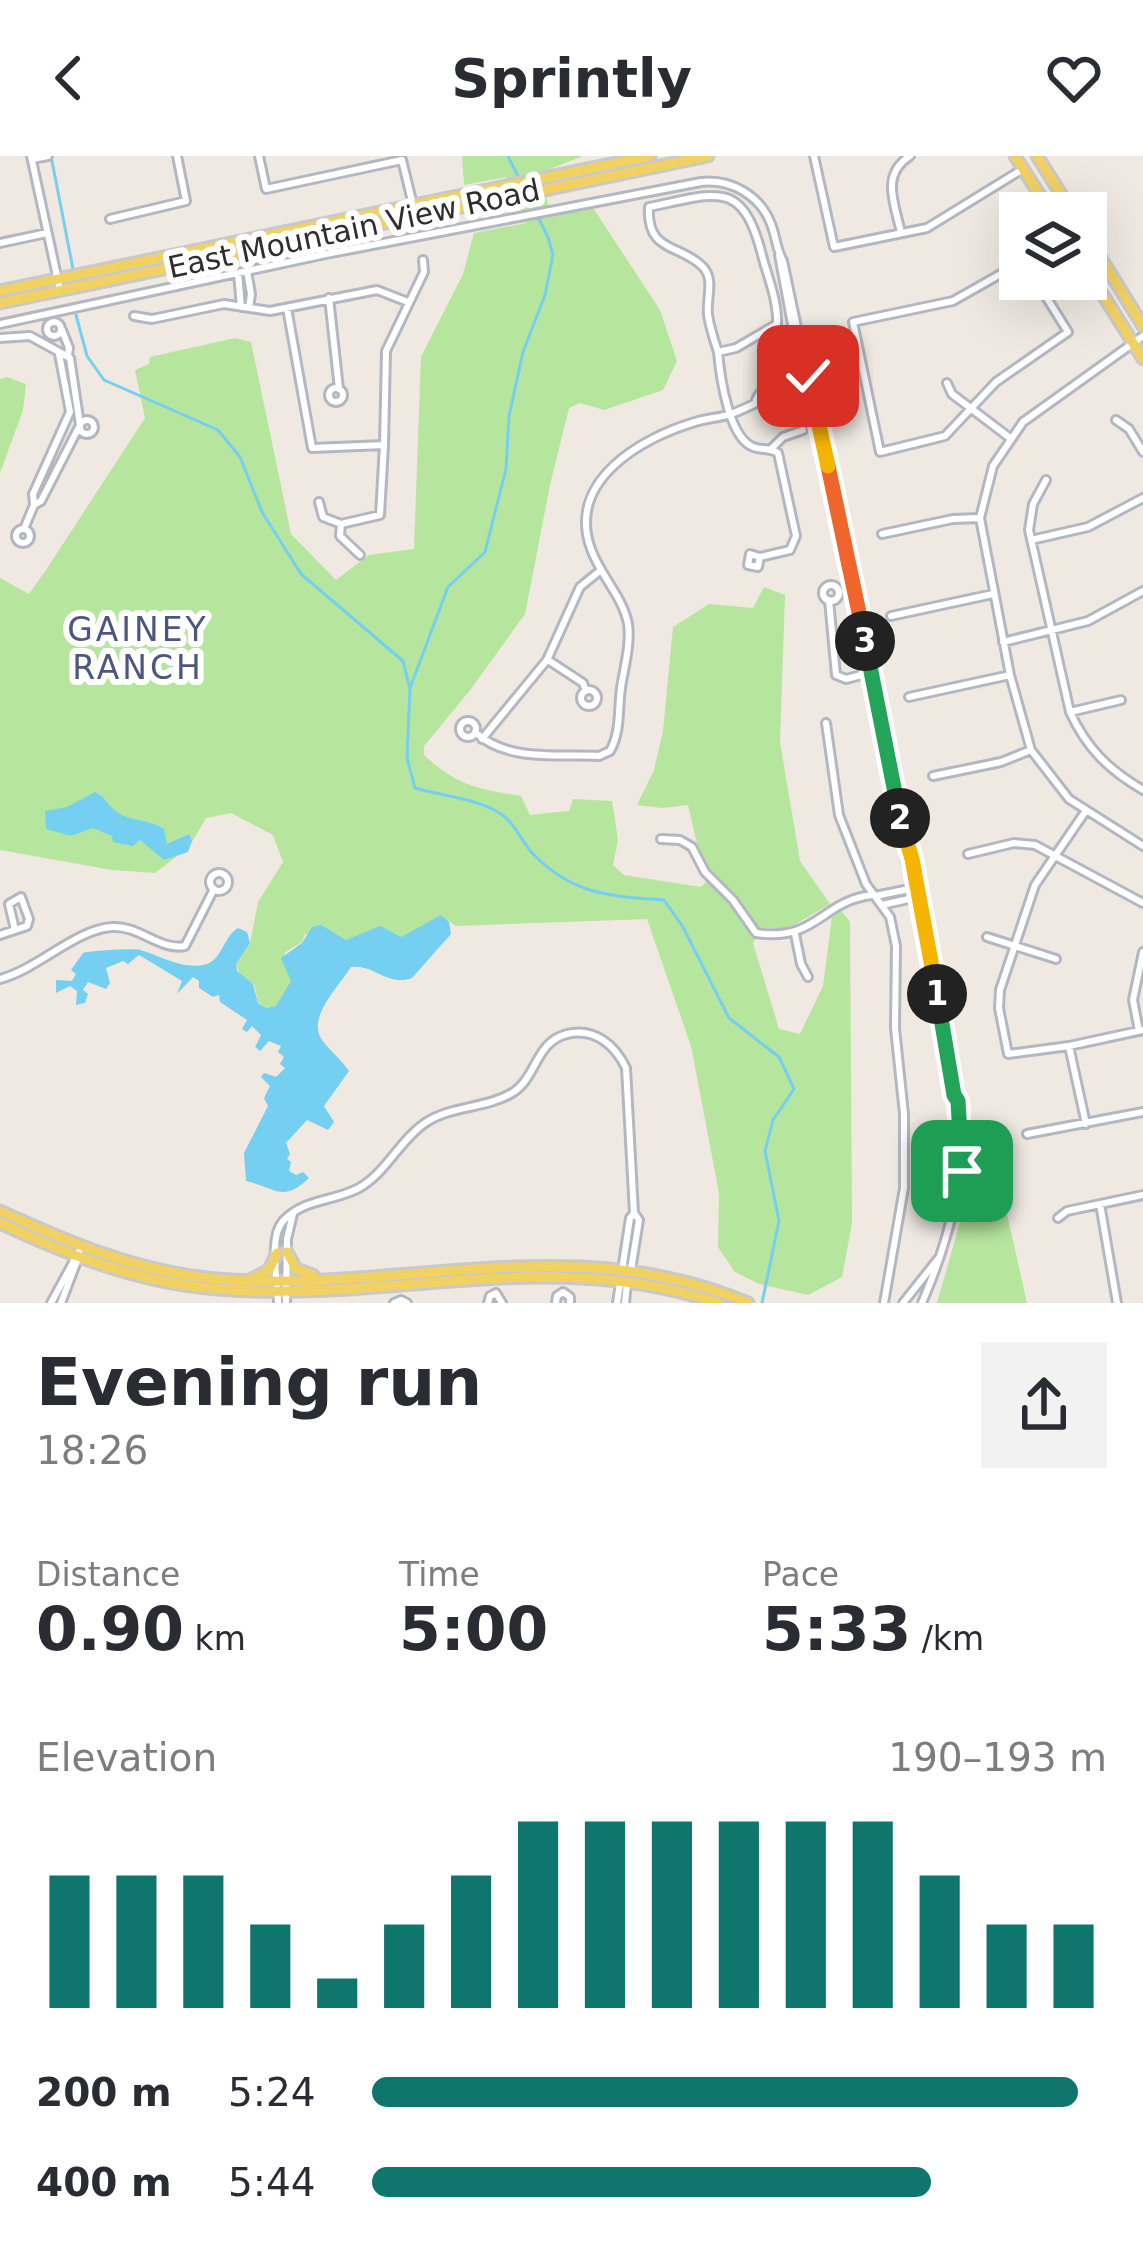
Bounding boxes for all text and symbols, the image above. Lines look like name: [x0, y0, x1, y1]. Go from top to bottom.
icon: back: [36, 45, 102, 111]
icon: heart: [1041, 45, 1107, 111]
text: Sprintly: [451, 47, 692, 110]
street label: East Mountain View Road: [165, 172, 543, 285]
map controls: [999, 192, 1107, 300]
button: layers: [999, 192, 1107, 300]
pin: [757, 325, 859, 427]
icon: check: [775, 343, 841, 409]
district label: GAINEY RANCH: [67, 610, 209, 687]
pin: 3: [835, 611, 895, 671]
text: 3: [854, 621, 876, 660]
pin: 2: [870, 788, 930, 848]
text: 2: [889, 798, 911, 837]
pin: 1: [907, 964, 967, 1024]
text: 1: [926, 974, 948, 1013]
pin: [911, 1120, 1013, 1222]
icon: arrive: [929, 1138, 995, 1204]
button: share: [981, 1342, 1107, 1468]
text: Evening run: [36, 1344, 482, 1421]
text: 18:26: [36, 1428, 148, 1473]
text: Distance: [36, 1555, 180, 1594]
text: Time: [399, 1555, 480, 1594]
text: Pace: [762, 1555, 839, 1594]
text: 0.90: [36, 1594, 184, 1664]
text: 5:00: [399, 1594, 548, 1664]
text: 5:33: [762, 1594, 911, 1664]
text: km: [184, 1619, 246, 1658]
text: /km: [911, 1619, 984, 1658]
text: Elevation: [36, 1735, 217, 1780]
text: 190–193 m: [888, 1735, 1107, 1780]
text: 200 m: [36, 2070, 172, 2115]
text: 5:24: [228, 2070, 316, 2115]
text: 400 m: [36, 2160, 172, 2205]
text: 5:44: [228, 2160, 316, 2205]

